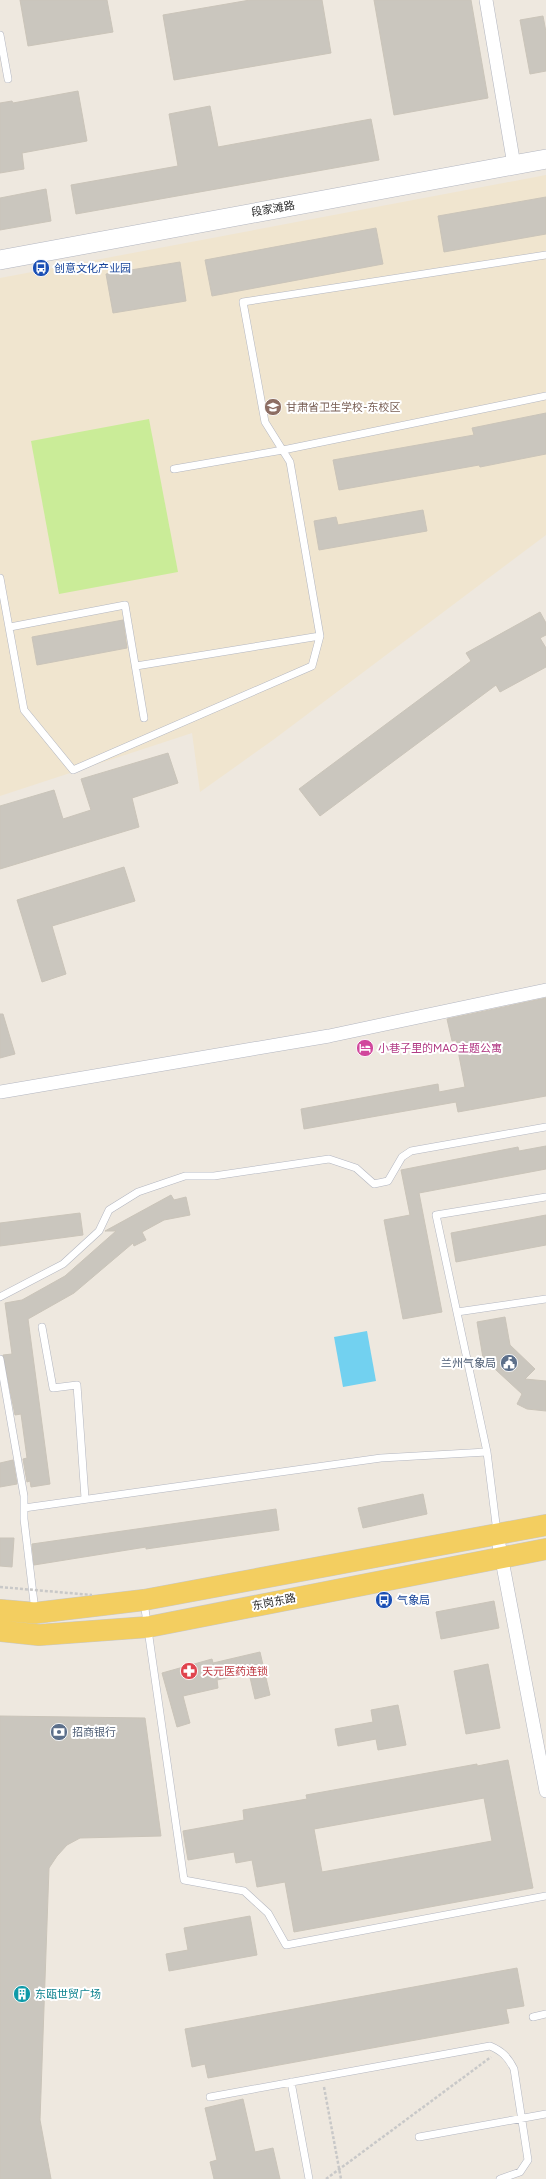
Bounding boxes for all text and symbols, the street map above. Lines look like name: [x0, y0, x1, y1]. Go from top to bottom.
street label: 段家滩路: [250, 199, 296, 219]
bus stop icon: 创意文化产业园: [31, 258, 51, 278]
place label: 创意文化产业园: [54, 262, 131, 275]
school or university icon: 甘肃省卫生学校-东校区: [263, 397, 283, 417]
place label: 甘肃省卫生学校-东校区: [286, 401, 401, 414]
hotel icon: 小巷子里的MAO主题公寓: [355, 1038, 375, 1058]
place label: 小巷子里的MAO主题公寓: [378, 1042, 502, 1055]
public building icon: 兰州气象局: [499, 1353, 519, 1373]
place label: 兰州气象局: [441, 1357, 496, 1370]
bus stop icon: 气象局: [374, 1590, 394, 1610]
street label: 东岗东路: [251, 1591, 297, 1613]
place label: 气象局: [397, 1594, 430, 1607]
pharmacy icon: 天元医药连锁: [179, 1661, 199, 1681]
place label: 天元医药连锁: [202, 1665, 268, 1678]
bank icon: 招商银行: [49, 1722, 69, 1742]
place label: 招商银行: [72, 1726, 116, 1739]
building icon: 东瓯世贸广场: [12, 1984, 32, 2004]
place label: 东瓯世贸广场: [35, 1988, 101, 2001]

